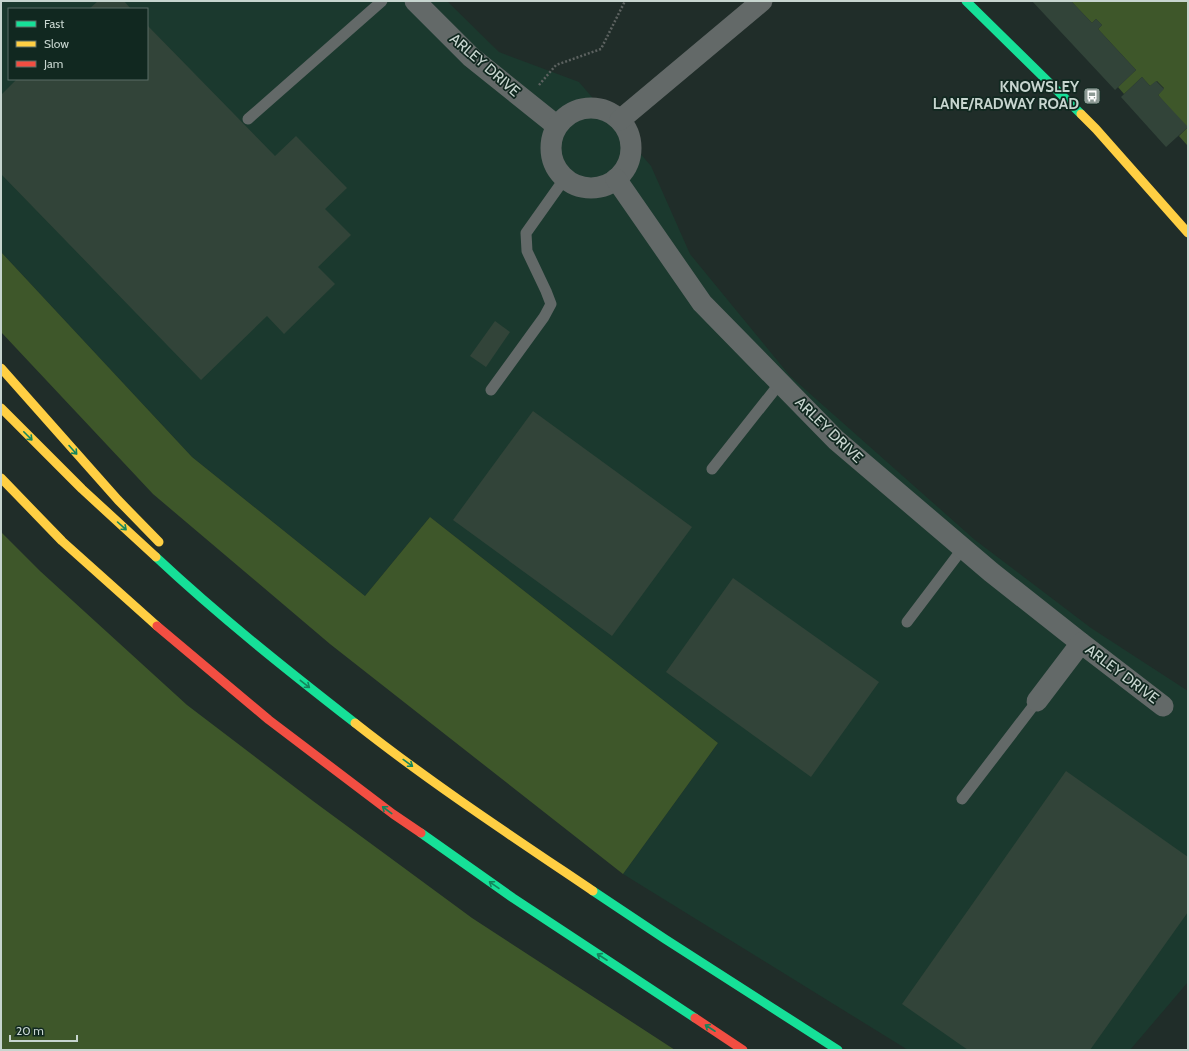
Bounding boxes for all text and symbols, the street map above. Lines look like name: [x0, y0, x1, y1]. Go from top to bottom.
legend: [8, 8, 148, 80]
text: Fast: [44, 16, 64, 31]
street label: ARLEY DRIVE: [446, 30, 524, 100]
text: Slow: [44, 36, 69, 51]
text: Jam: [43, 56, 63, 71]
place label: KNOWSLEY LANE/RADWAY ROAD: [933, 78, 1080, 113]
bus stop icon: KNOWSLEY LANE/RADWAY ROAD: [1082, 86, 1102, 106]
street label: ARLEY DRIVE: [791, 393, 867, 467]
one-way arrow: [23, 431, 33, 441]
one-way arrow: [69, 445, 78, 455]
one-way arrow: [117, 521, 127, 531]
street label: ARLEY DRIVE: [1082, 641, 1162, 707]
one-way arrow: [300, 680, 311, 688]
one-way arrow: [403, 759, 414, 767]
one-way arrow: [382, 806, 393, 814]
one-way arrow: [488, 881, 499, 889]
one-way arrow: [597, 953, 608, 961]
scale bar: [10, 1017, 77, 1043]
text: 20 m: [16, 1023, 44, 1038]
one-way arrow: [704, 1024, 716, 1032]

